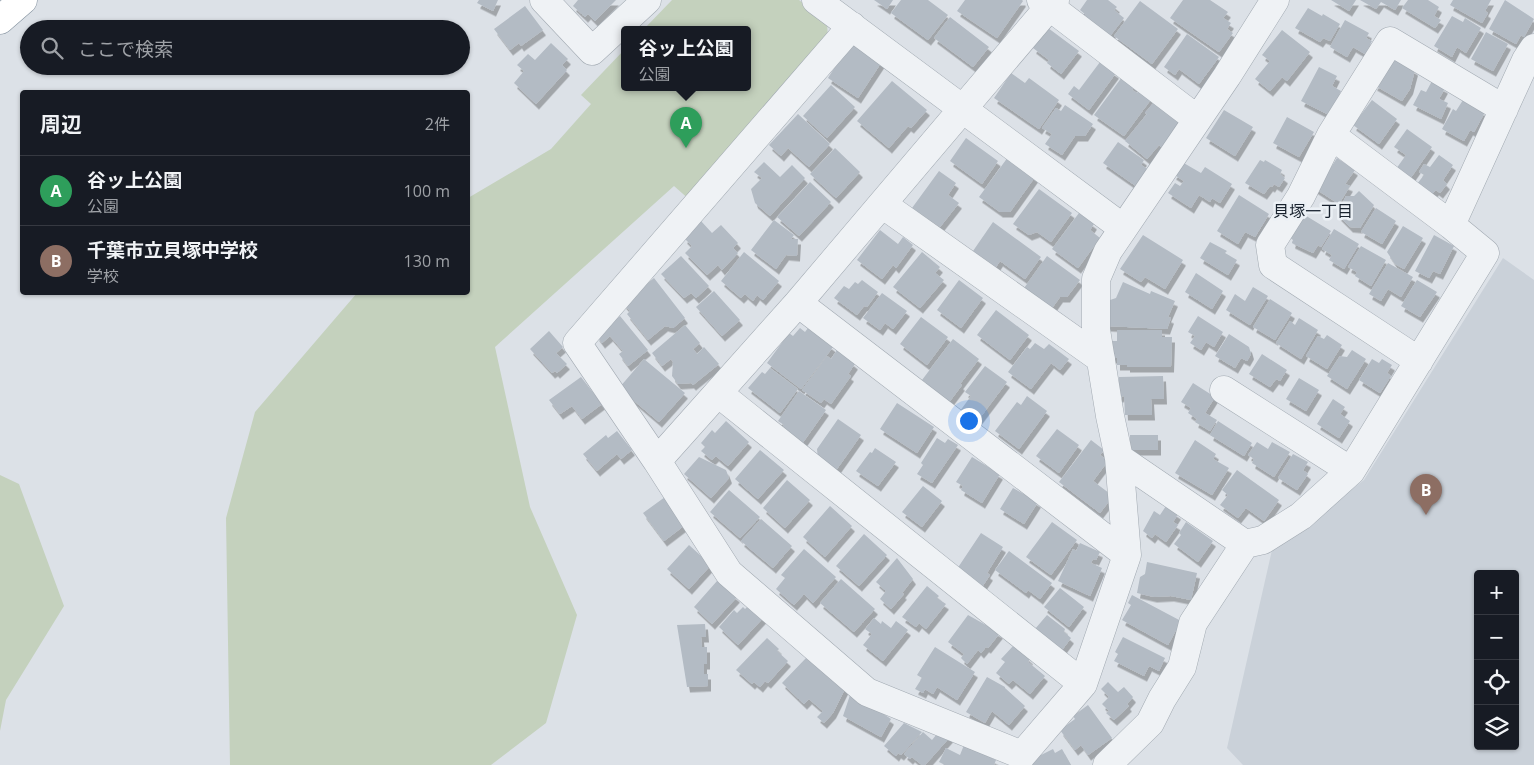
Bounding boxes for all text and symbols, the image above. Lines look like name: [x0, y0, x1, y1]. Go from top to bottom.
search box: [20, 20, 470, 75]
popup: [621, 26, 751, 91]
icon: search: [38, 34, 66, 62]
text: 谷ッ上公園: [638, 35, 734, 61]
text: ここで検索: [78, 36, 173, 62]
text: 公園: [638, 63, 671, 85]
pin: A: [670, 107, 702, 148]
text: 周辺: [40, 110, 82, 138]
text: 2件: [425, 113, 450, 135]
text: 谷ッ上公園: [87, 167, 182, 193]
text: A: [50, 180, 62, 202]
text: 100 m: [404, 180, 450, 202]
text: 公園: [87, 195, 119, 217]
district label: 貝塚一丁目: [1273, 200, 1353, 222]
text: 千葉市立貝塚中学校: [87, 237, 258, 263]
text: B: [51, 250, 61, 272]
text: 130 m: [404, 250, 450, 272]
text: 学校: [87, 265, 119, 287]
your location: [956, 408, 982, 434]
pin: B: [1410, 474, 1442, 515]
map controls: [1474, 570, 1519, 750]
button: +: [1474, 570, 1519, 615]
button: −: [1474, 615, 1519, 660]
button: locate: [1474, 660, 1519, 705]
button: layers: [1474, 705, 1519, 750]

